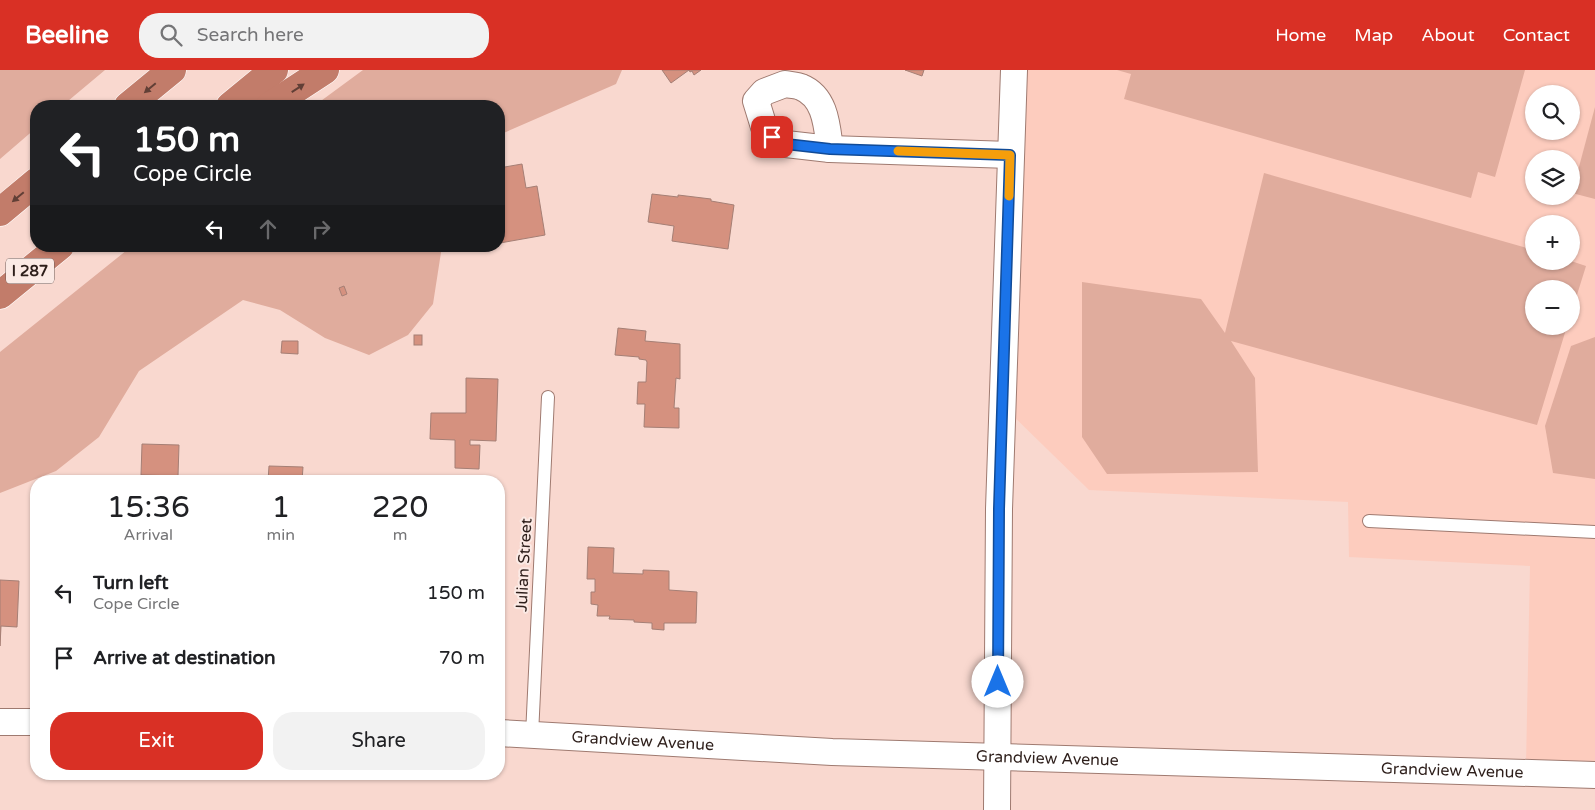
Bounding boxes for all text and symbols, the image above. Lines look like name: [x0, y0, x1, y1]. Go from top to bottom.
search box: [139, 13, 489, 58]
text: Beeline: [25, 21, 109, 50]
icon: search: [157, 21, 185, 49]
text: Search here: [197, 24, 304, 46]
text: Home: [1275, 24, 1326, 46]
text: Map: [1354, 24, 1393, 46]
text: About: [1421, 24, 1475, 46]
text: Contact: [1503, 24, 1570, 46]
one-way arrow: [144, 83, 157, 94]
one-way arrow: [291, 83, 304, 93]
map controls: [1525, 85, 1580, 335]
button: search: [1525, 85, 1580, 140]
pin: [751, 116, 793, 158]
text: 150 m: [133, 119, 240, 161]
icon: left: [50, 120, 115, 185]
icon: arrive: [758, 123, 786, 151]
button: layers: [1525, 150, 1580, 205]
text: Cope Circle: [133, 161, 252, 187]
one-way arrow: [12, 191, 24, 202]
icon: left: [201, 215, 229, 243]
icon: ahead: [254, 215, 282, 243]
icon: right: [307, 215, 335, 243]
button: +: [1525, 215, 1580, 270]
road number: I 287: [6, 258, 54, 284]
button: −: [1525, 280, 1580, 335]
text: 15:36: [107, 489, 190, 526]
text: 1: [271, 489, 290, 526]
text: 220: [372, 489, 428, 526]
street label: Julian Street: [512, 518, 536, 612]
text: Arrival: [124, 525, 173, 545]
text: min: [267, 525, 295, 545]
text: m: [393, 525, 407, 545]
text: Turn left: [93, 572, 169, 594]
icon: left: [50, 579, 78, 607]
text: 150 m: [427, 582, 485, 604]
text: Cope Circle: [93, 594, 179, 614]
icon: arrive: [50, 644, 78, 672]
text: Arrive at destination: [93, 647, 276, 669]
text: 70 m: [439, 647, 485, 669]
position arrow: [971, 655, 1023, 707]
button: Exit: [50, 712, 263, 770]
button: Share: [273, 712, 485, 770]
street label: Grandview Avenue: [571, 727, 715, 755]
street label: Grandview Avenue: [976, 746, 1119, 771]
street label: Grandview Avenue: [1381, 759, 1524, 783]

